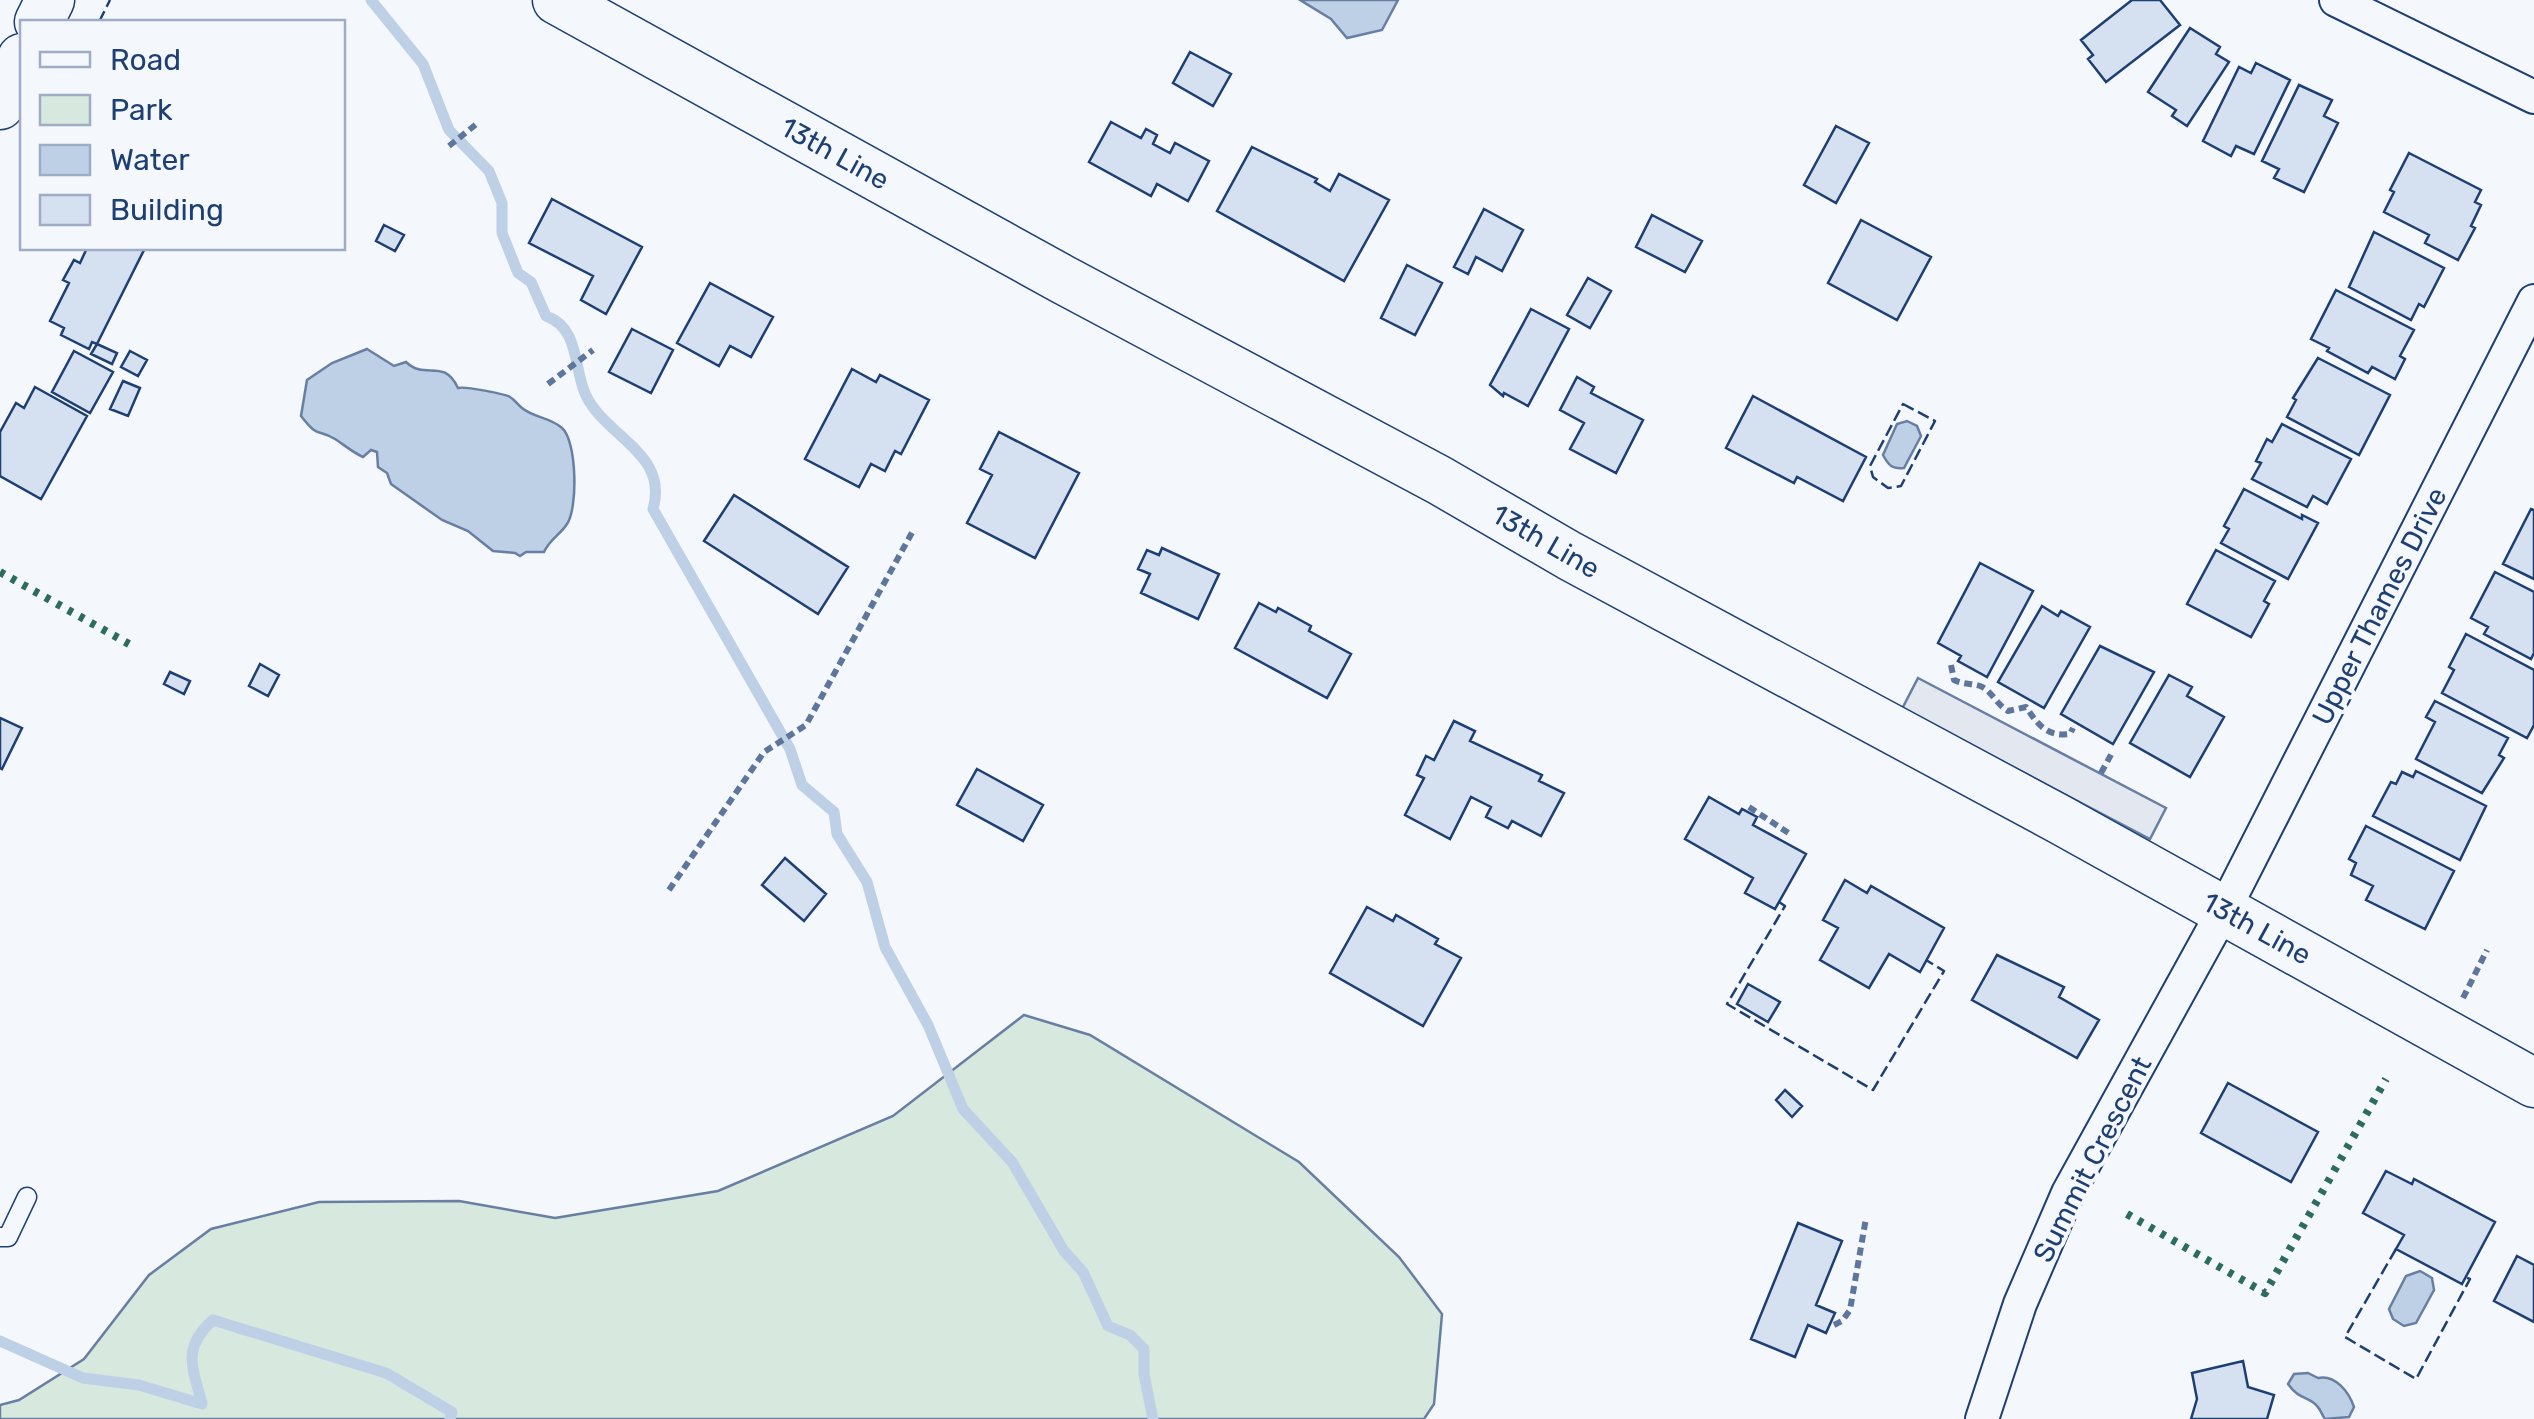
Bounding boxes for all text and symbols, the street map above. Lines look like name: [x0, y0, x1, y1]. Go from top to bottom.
legend: [20, 20, 345, 250]
text: Road: [110, 42, 181, 78]
text: Park: [110, 92, 173, 128]
street label: 13th Line: [775, 110, 895, 197]
text: Water: [110, 142, 190, 178]
text: Building: [110, 192, 224, 228]
street label: Upper Thames Drive: [2305, 482, 2454, 730]
street label: 13th Line: [1486, 497, 1605, 585]
street label: 13th Line: [2197, 885, 2317, 972]
street label: Summit Crescent: [2026, 1051, 2159, 1268]

